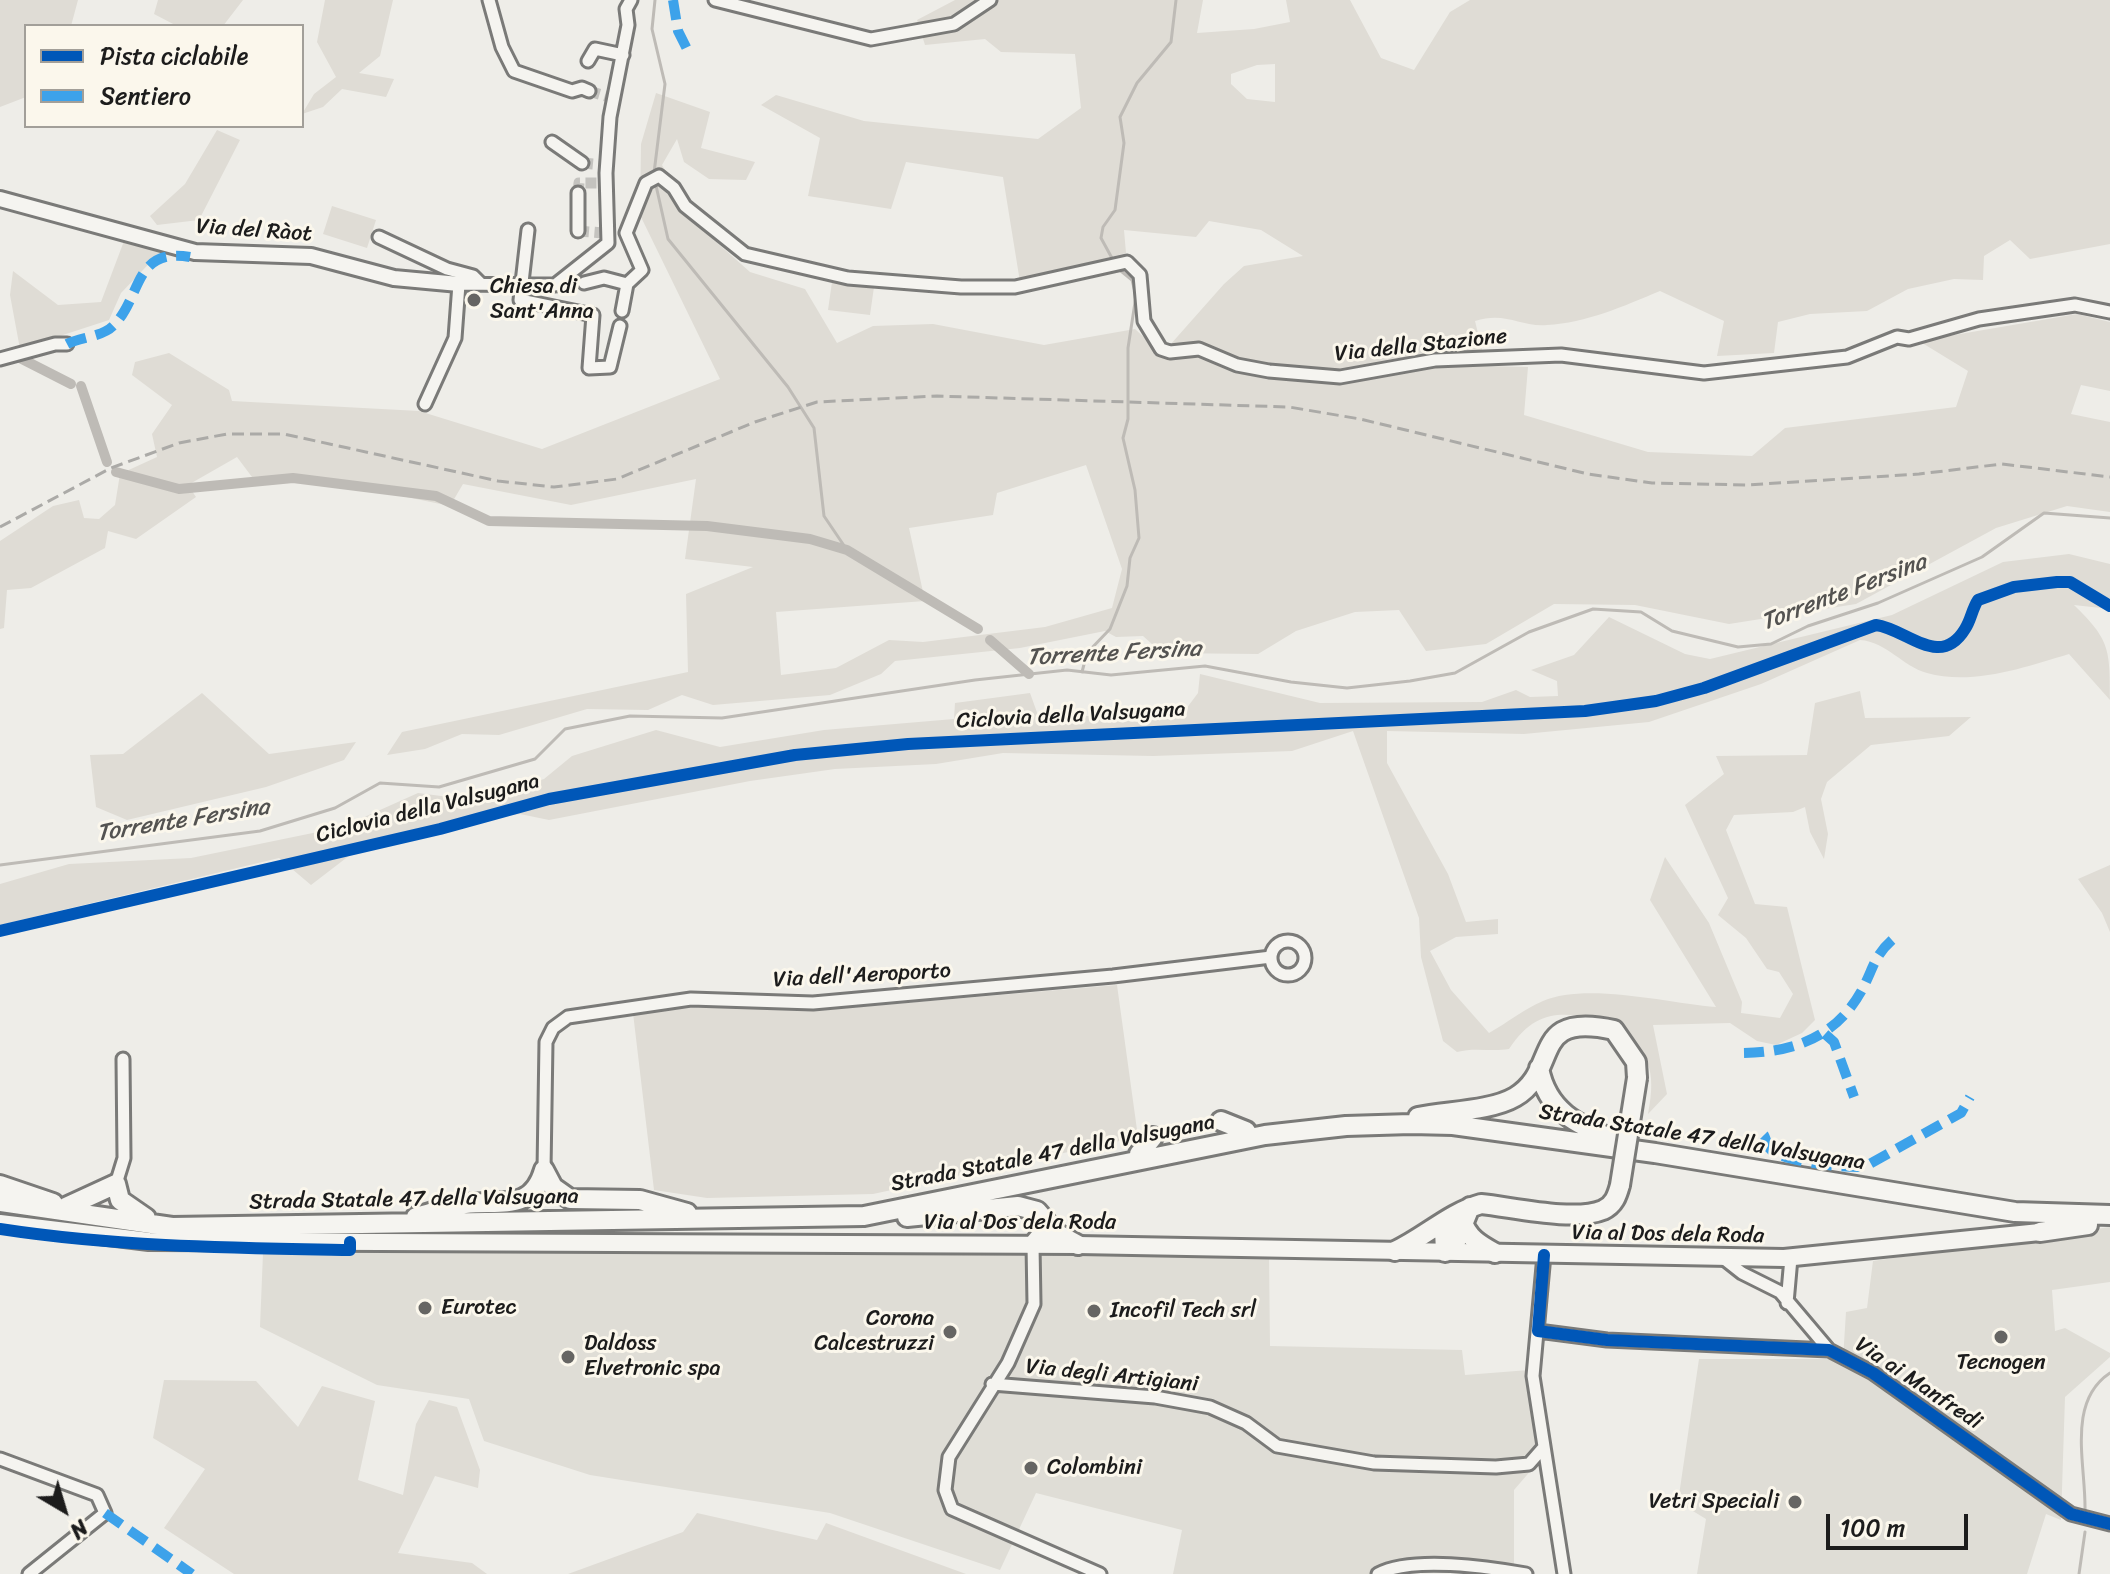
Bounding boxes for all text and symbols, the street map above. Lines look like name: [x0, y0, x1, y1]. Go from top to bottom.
legend: [24, 24, 304, 128]
text: Pista ciclabile: [100, 35, 248, 77]
text: Sentiero: [100, 75, 191, 117]
street label: Via del Ràot: [195, 214, 313, 248]
place label: Chiesa di Sant'Anna: [490, 274, 594, 326]
marker: Chiesa di Sant'Anna: [465, 291, 483, 309]
street label: Via della Stazione: [1333, 324, 1509, 368]
water label: Torrente Fersina: [1757, 548, 1931, 638]
water label: Torrente Fersina: [1026, 635, 1202, 673]
street label: Ciclovia della Valsugana: [956, 697, 1186, 735]
street label: Ciclovia della Valsugana: [314, 768, 542, 850]
water label: Torrente Fersina: [94, 793, 272, 849]
street label: Via dell'Aeroporto: [773, 958, 951, 994]
street label: Strada Statale 47 della Valsugana: [1537, 1099, 1867, 1177]
street label: Strada Statale 47 della Valsugana: [889, 1110, 1217, 1198]
street label: Strada Statale 47 della Valsugana: [249, 1184, 579, 1216]
street label: Via al Dos dela Roda: [924, 1210, 1116, 1236]
street label: Via al Dos dela Roda: [1572, 1220, 1764, 1250]
place label: Eurotec: [441, 1295, 516, 1321]
place label: Incofil Tech srl: [1110, 1298, 1256, 1324]
marker: Eurotec: [416, 1299, 434, 1317]
marker: Incofil Tech srl: [1085, 1302, 1103, 1320]
place label: Corona Calcestruzzi: [814, 1306, 934, 1358]
marker: Corona Calcestruzzi: [941, 1323, 959, 1341]
marker: Tecnogen: [1992, 1328, 2010, 1346]
place label: Daldoss Elvetronic spa: [584, 1331, 720, 1382]
street label: Via ai Manfredi: [1850, 1332, 1986, 1436]
marker: Daldoss Elvetronic spa: [559, 1348, 577, 1366]
place label: Tecnogen: [1956, 1350, 2046, 1376]
street label: Via degli Artigiani: [1024, 1354, 1200, 1398]
place label: Colombini: [1047, 1455, 1142, 1481]
marker: Colombini: [1022, 1459, 1040, 1477]
north arrow: [24, 1470, 104, 1550]
place label: Vetri Speciali: [1649, 1489, 1779, 1515]
marker: Vetri Speciali: [1786, 1493, 1804, 1511]
scale bar: [1830, 1498, 1972, 1548]
text: 100 m: [1840, 1507, 1905, 1549]
text: N: [61, 1509, 97, 1549]

